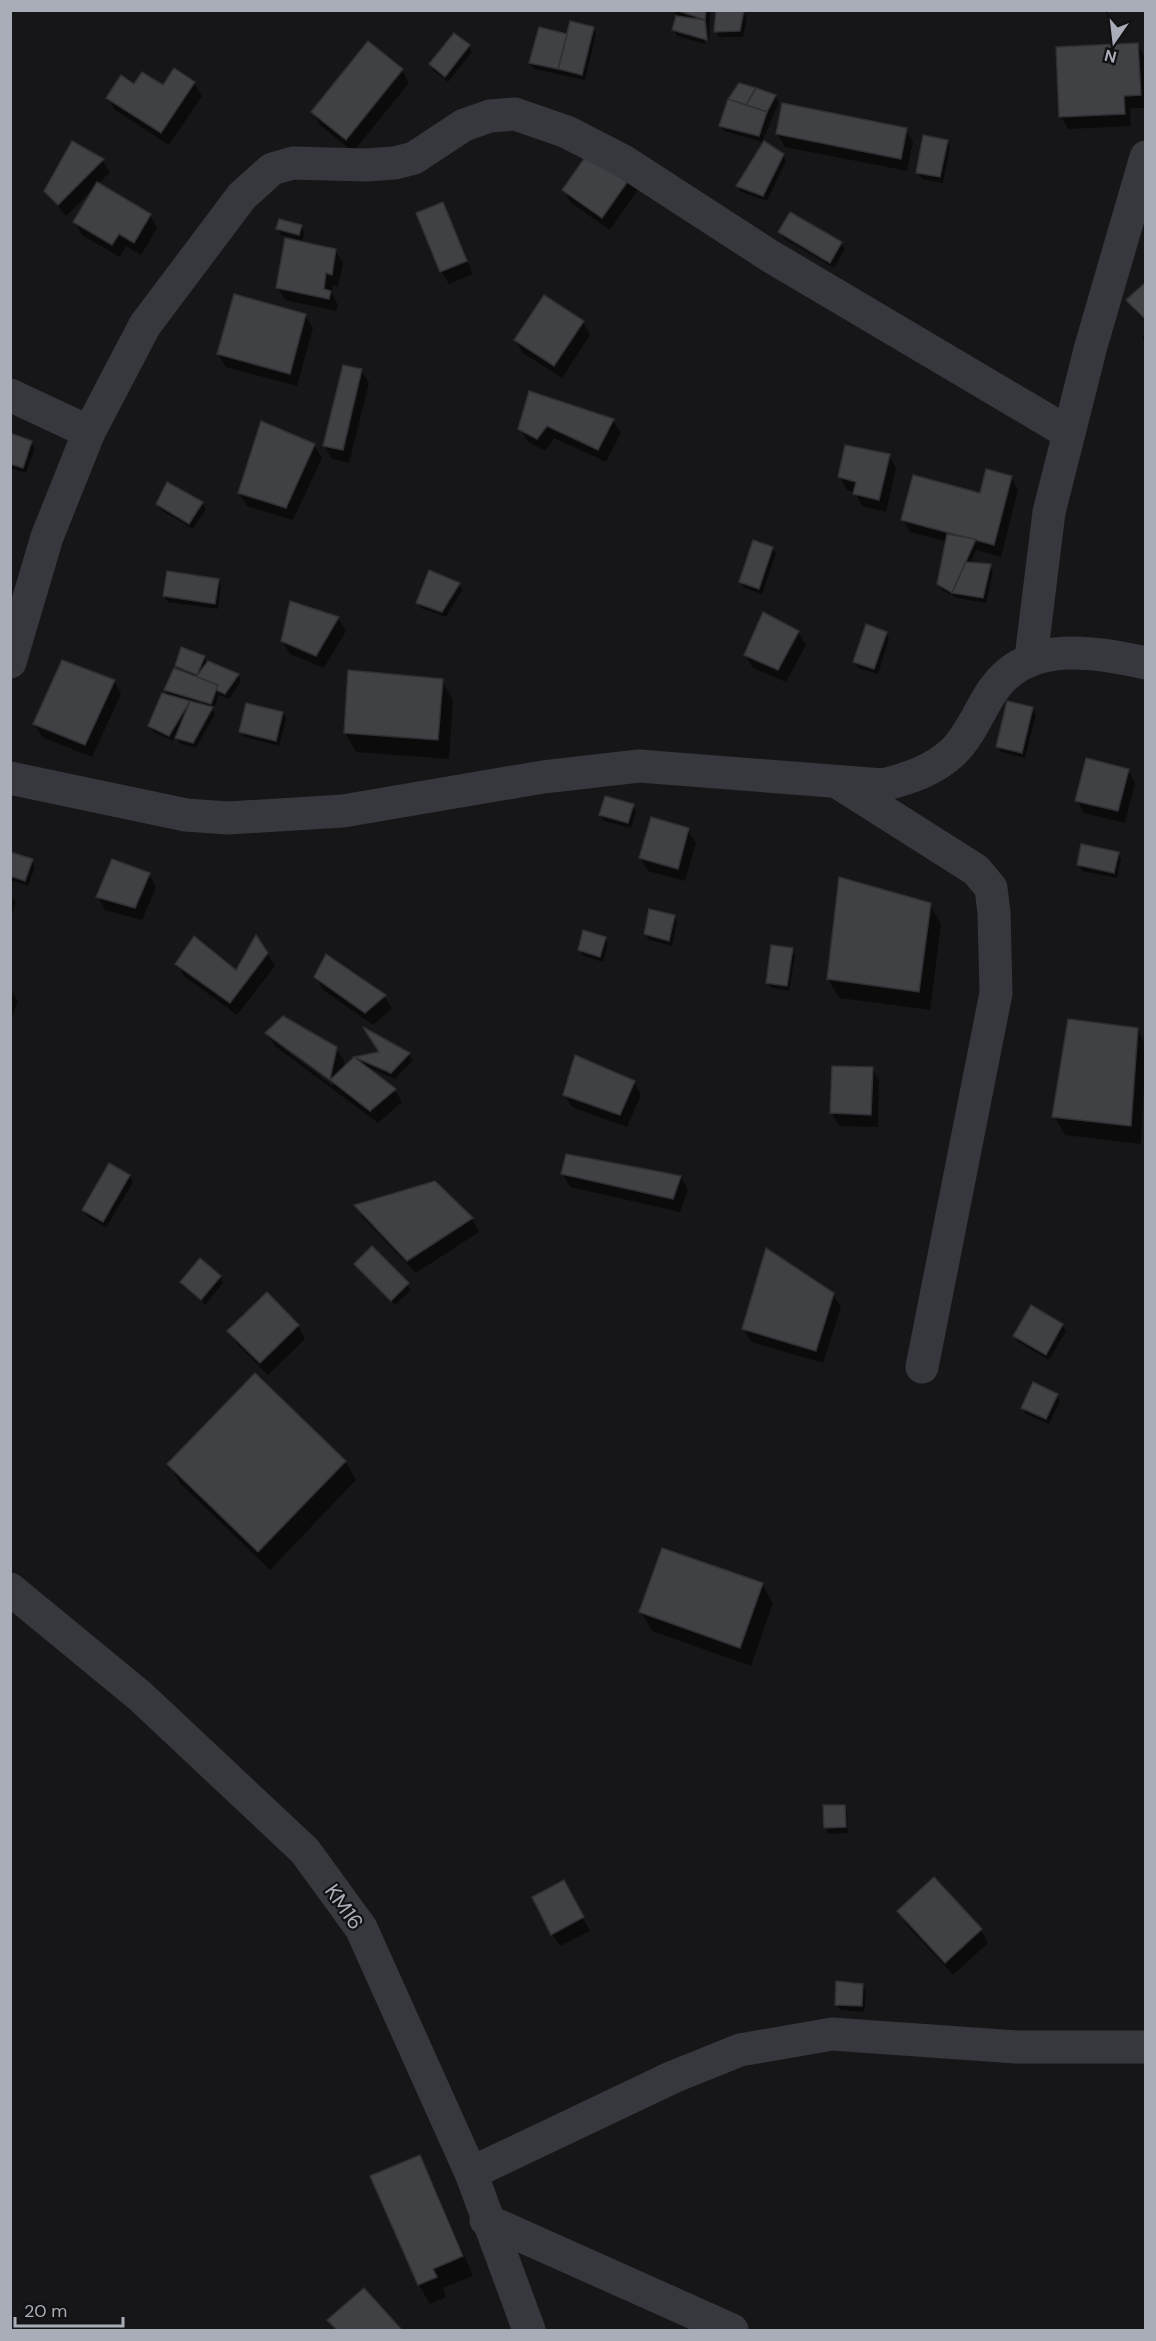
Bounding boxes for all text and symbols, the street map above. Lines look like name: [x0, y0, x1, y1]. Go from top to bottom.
north arrow: [1084, 12, 1144, 72]
text: N: [1102, 44, 1119, 68]
street label: KM16: [318, 1879, 370, 1935]
scale bar: [15, 2290, 123, 2328]
text: 20 m: [24, 2299, 67, 2323]

